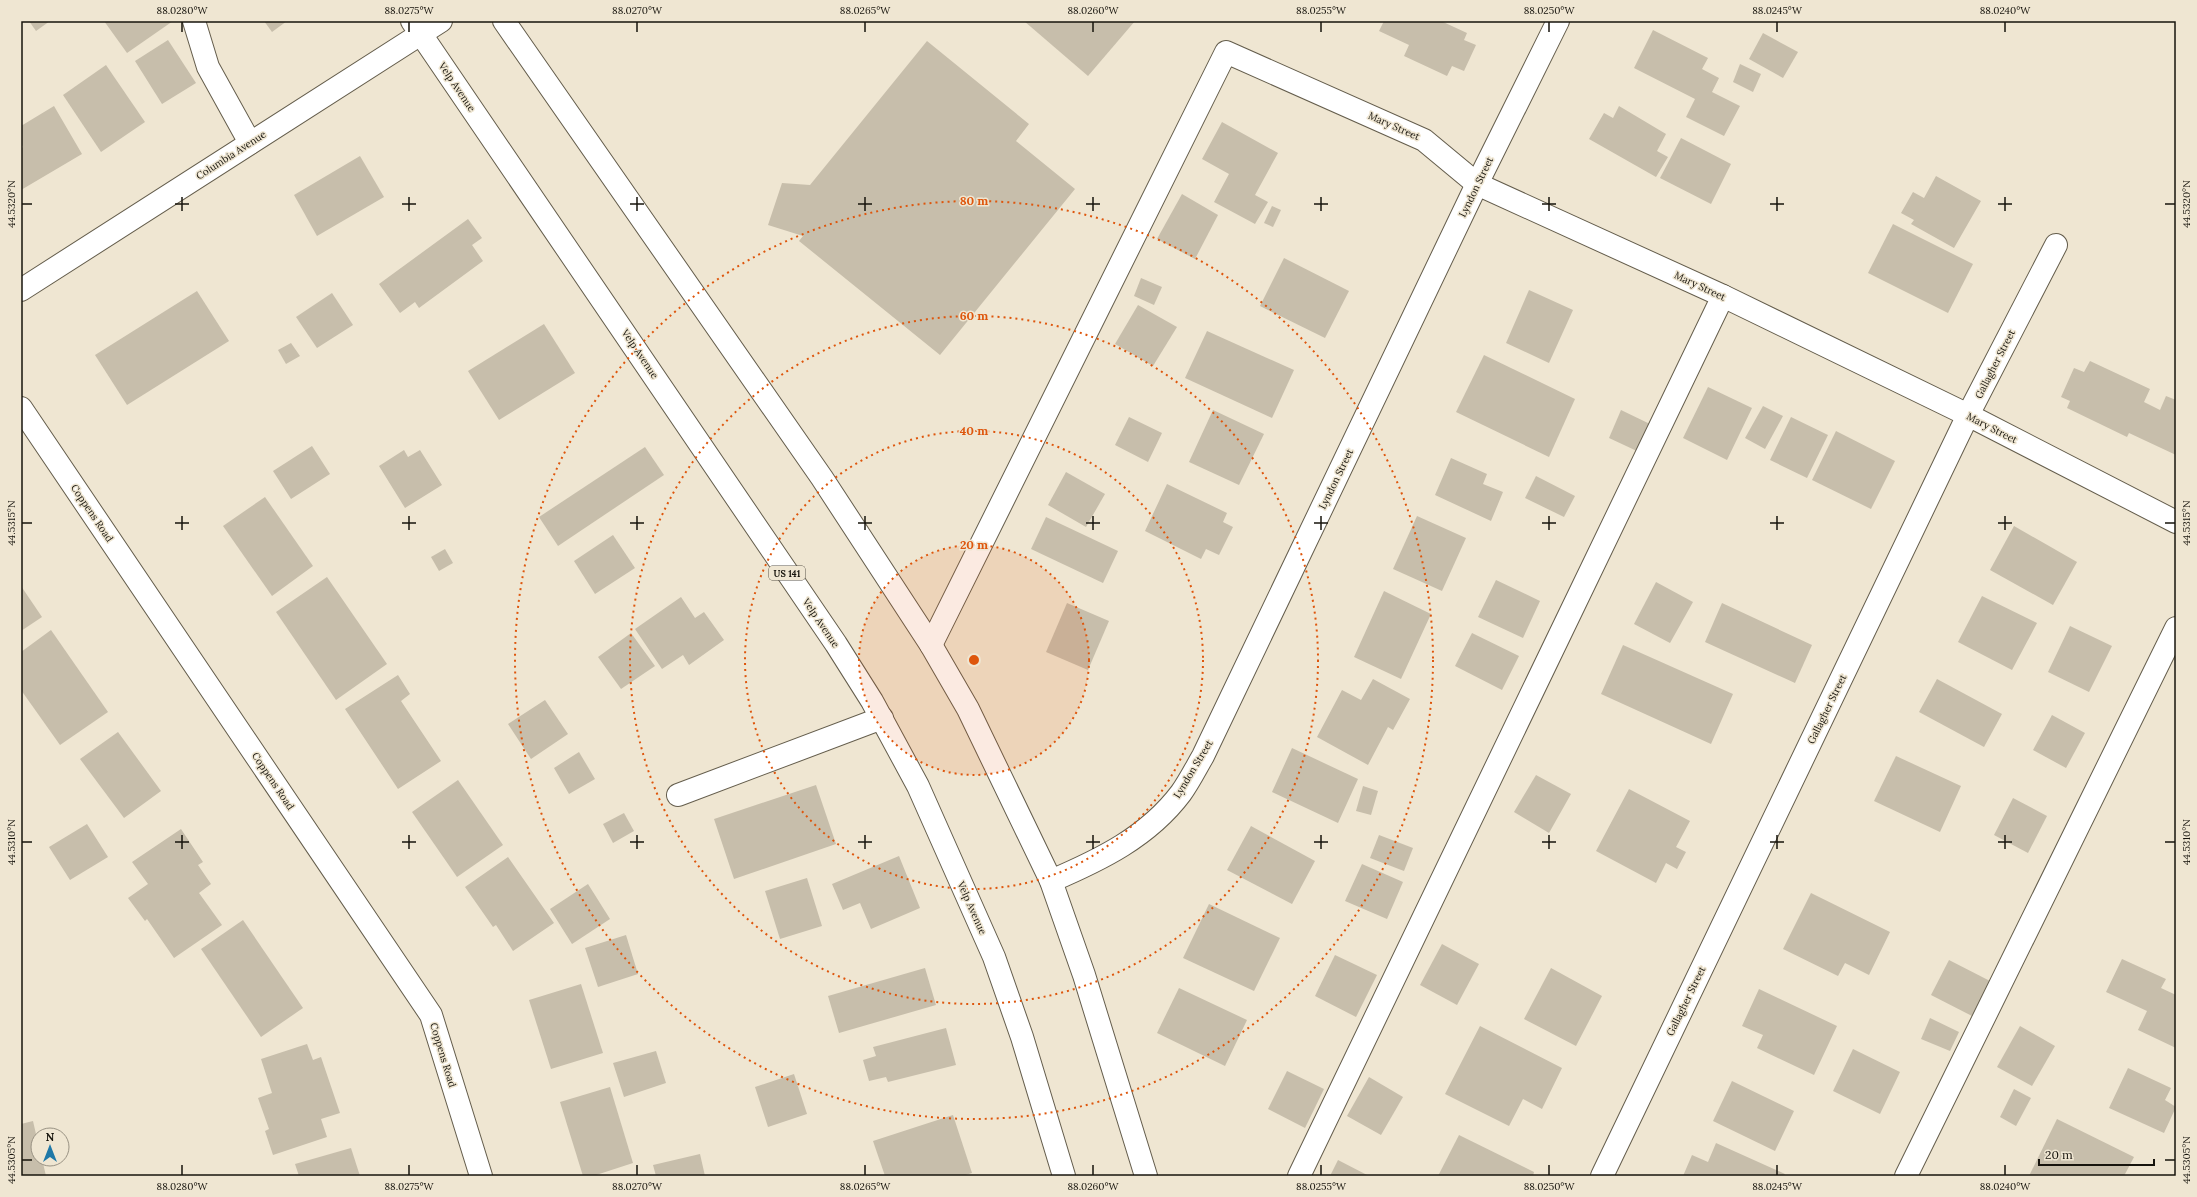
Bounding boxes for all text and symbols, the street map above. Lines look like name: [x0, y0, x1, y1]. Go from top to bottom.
text: 88.0280°W: [157, 4, 208, 17]
text: 88.0275°W: [384, 4, 435, 17]
text: 88.0270°W: [612, 4, 663, 17]
text: 88.0265°W: [840, 4, 891, 17]
text: 88.0260°W: [1067, 4, 1120, 17]
text: 88.0255°W: [1296, 4, 1347, 17]
text: 88.0250°W: [1524, 4, 1575, 17]
text: 88.0245°W: [1752, 4, 1803, 17]
text: 88.0240°W: [1980, 4, 2031, 17]
street label: Velp Avenue: [435, 59, 479, 115]
street label: Mary Street: [1366, 109, 1422, 143]
street label: Columbia Avenue: [194, 127, 269, 182]
street label: Lyndon Street: [1456, 154, 1496, 219]
text: 44.5320°N: [5, 180, 18, 228]
text: 44.5320°N: [2180, 180, 2193, 228]
text: 80 m: [960, 193, 988, 208]
street label: Mary Street: [1672, 268, 1728, 304]
text: 60 m: [960, 308, 988, 323]
street label: Velp Avenue: [618, 326, 662, 382]
street label: Gallagher Street: [1972, 327, 2018, 401]
street label: Mary Street: [1964, 410, 2020, 446]
text: 40 m: [960, 423, 988, 438]
street label: Lyndon Street: [1316, 446, 1356, 511]
street label: Coppens Road: [68, 482, 116, 544]
text: 44.5315°N: [5, 500, 18, 546]
text: 44.5315°N: [2180, 500, 2193, 546]
text: 20 m: [960, 537, 988, 552]
road number: US 141: [769, 566, 805, 580]
street label: Velp Avenue: [799, 595, 843, 651]
centre of rings: [967, 653, 981, 667]
street label: Gallagher Street: [1805, 672, 1850, 746]
street label: Lyndon Street: [1170, 737, 1216, 801]
street label: Coppens Road: [249, 750, 297, 812]
text: 44.5310°N: [5, 819, 18, 865]
text: 44.5310°N: [2180, 819, 2193, 865]
street label: Velp Avenue: [954, 878, 990, 937]
street label: Gallagher Street: [1664, 964, 1709, 1038]
street label: Coppens Road: [427, 1021, 459, 1089]
north arrow: [30, 1127, 70, 1167]
text: N: [46, 1130, 55, 1144]
text: 44.5305°N: [5, 1136, 18, 1184]
text: 44.5305°N: [2180, 1136, 2193, 1184]
scale bar: [2039, 1141, 2154, 1167]
text: 20 m: [2045, 1147, 2073, 1162]
text: 88.0280°W: [157, 1180, 208, 1193]
text: 88.0275°W: [384, 1180, 435, 1193]
text: 88.0270°W: [612, 1180, 663, 1193]
text: 88.0265°W: [840, 1180, 891, 1193]
text: 88.0260°W: [1067, 1180, 1120, 1193]
text: 88.0255°W: [1296, 1180, 1347, 1193]
text: 88.0250°W: [1524, 1180, 1575, 1193]
text: 88.0245°W: [1752, 1180, 1803, 1193]
text: 88.0240°W: [1980, 1180, 2031, 1193]

